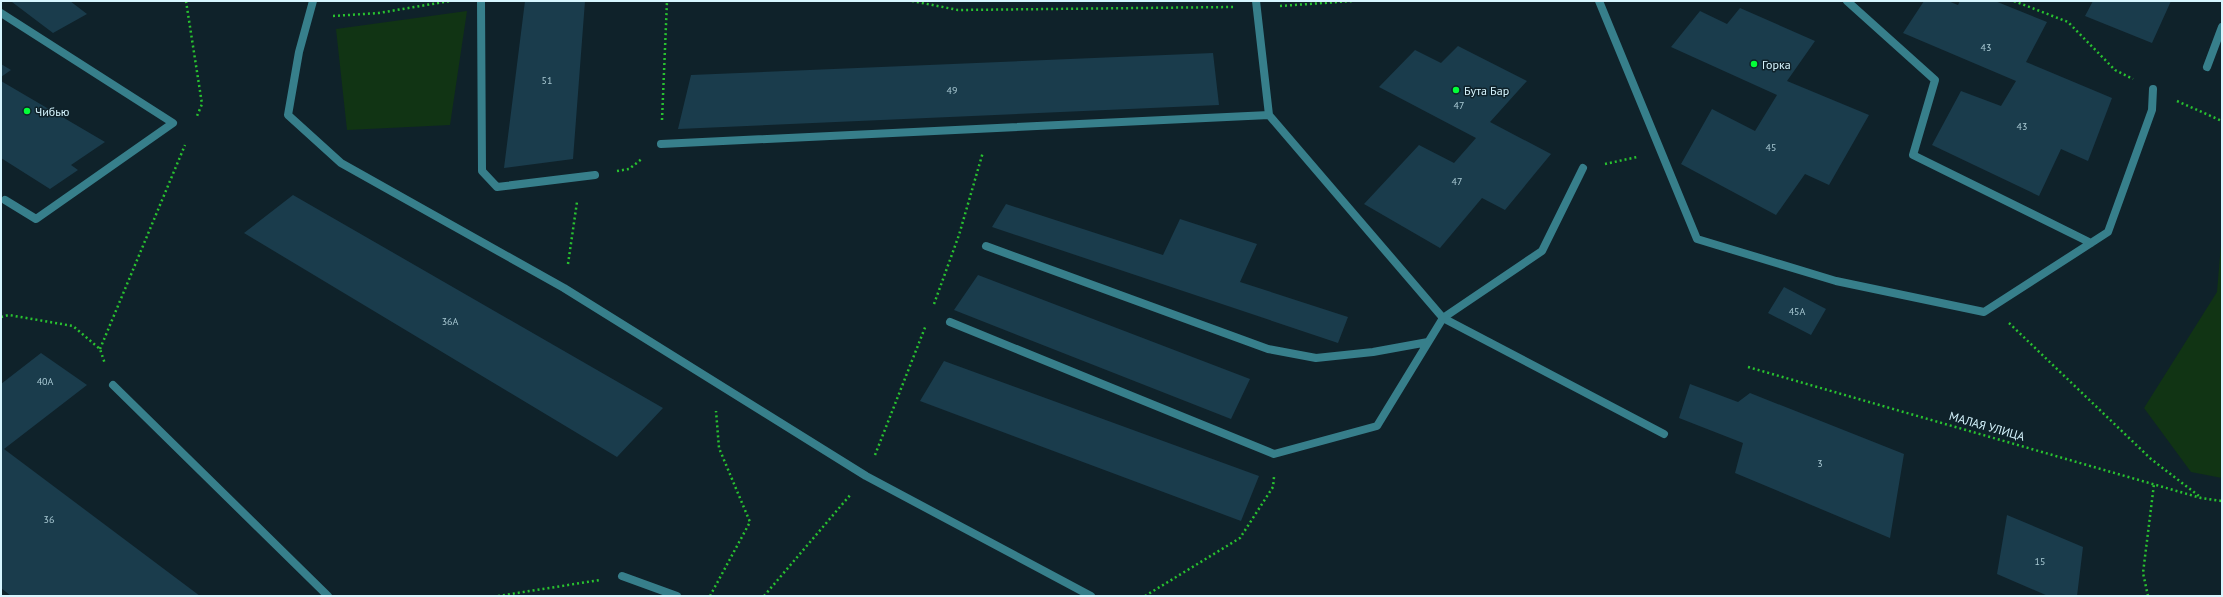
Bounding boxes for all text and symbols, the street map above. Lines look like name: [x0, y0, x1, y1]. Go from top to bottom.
house number: 43: [1981, 41, 1991, 54]
place label: Горка: [1762, 57, 1791, 72]
marker: Горка: [1749, 59, 1759, 69]
house number: 51: [542, 74, 552, 87]
place label: Бута Бар: [1464, 83, 1509, 98]
house number: 49: [947, 84, 957, 97]
marker: Бута Бар: [1451, 85, 1461, 95]
house number: 47: [1454, 99, 1464, 112]
place label: Чибью: [35, 104, 70, 119]
marker: Чибью: [22, 106, 32, 116]
house number: 43: [2017, 120, 2027, 133]
house number: 45: [1766, 141, 1776, 154]
house number: 47: [1452, 175, 1462, 188]
house number: 45А: [1789, 305, 1806, 318]
house number: 36А: [442, 315, 459, 328]
house number: 40А: [37, 375, 54, 388]
street label: МАЛАЯ УЛИЦА: [1948, 408, 2026, 444]
house number: 3: [1817, 457, 1823, 470]
house number: 36: [44, 513, 54, 526]
house number: 15: [2035, 555, 2045, 568]

